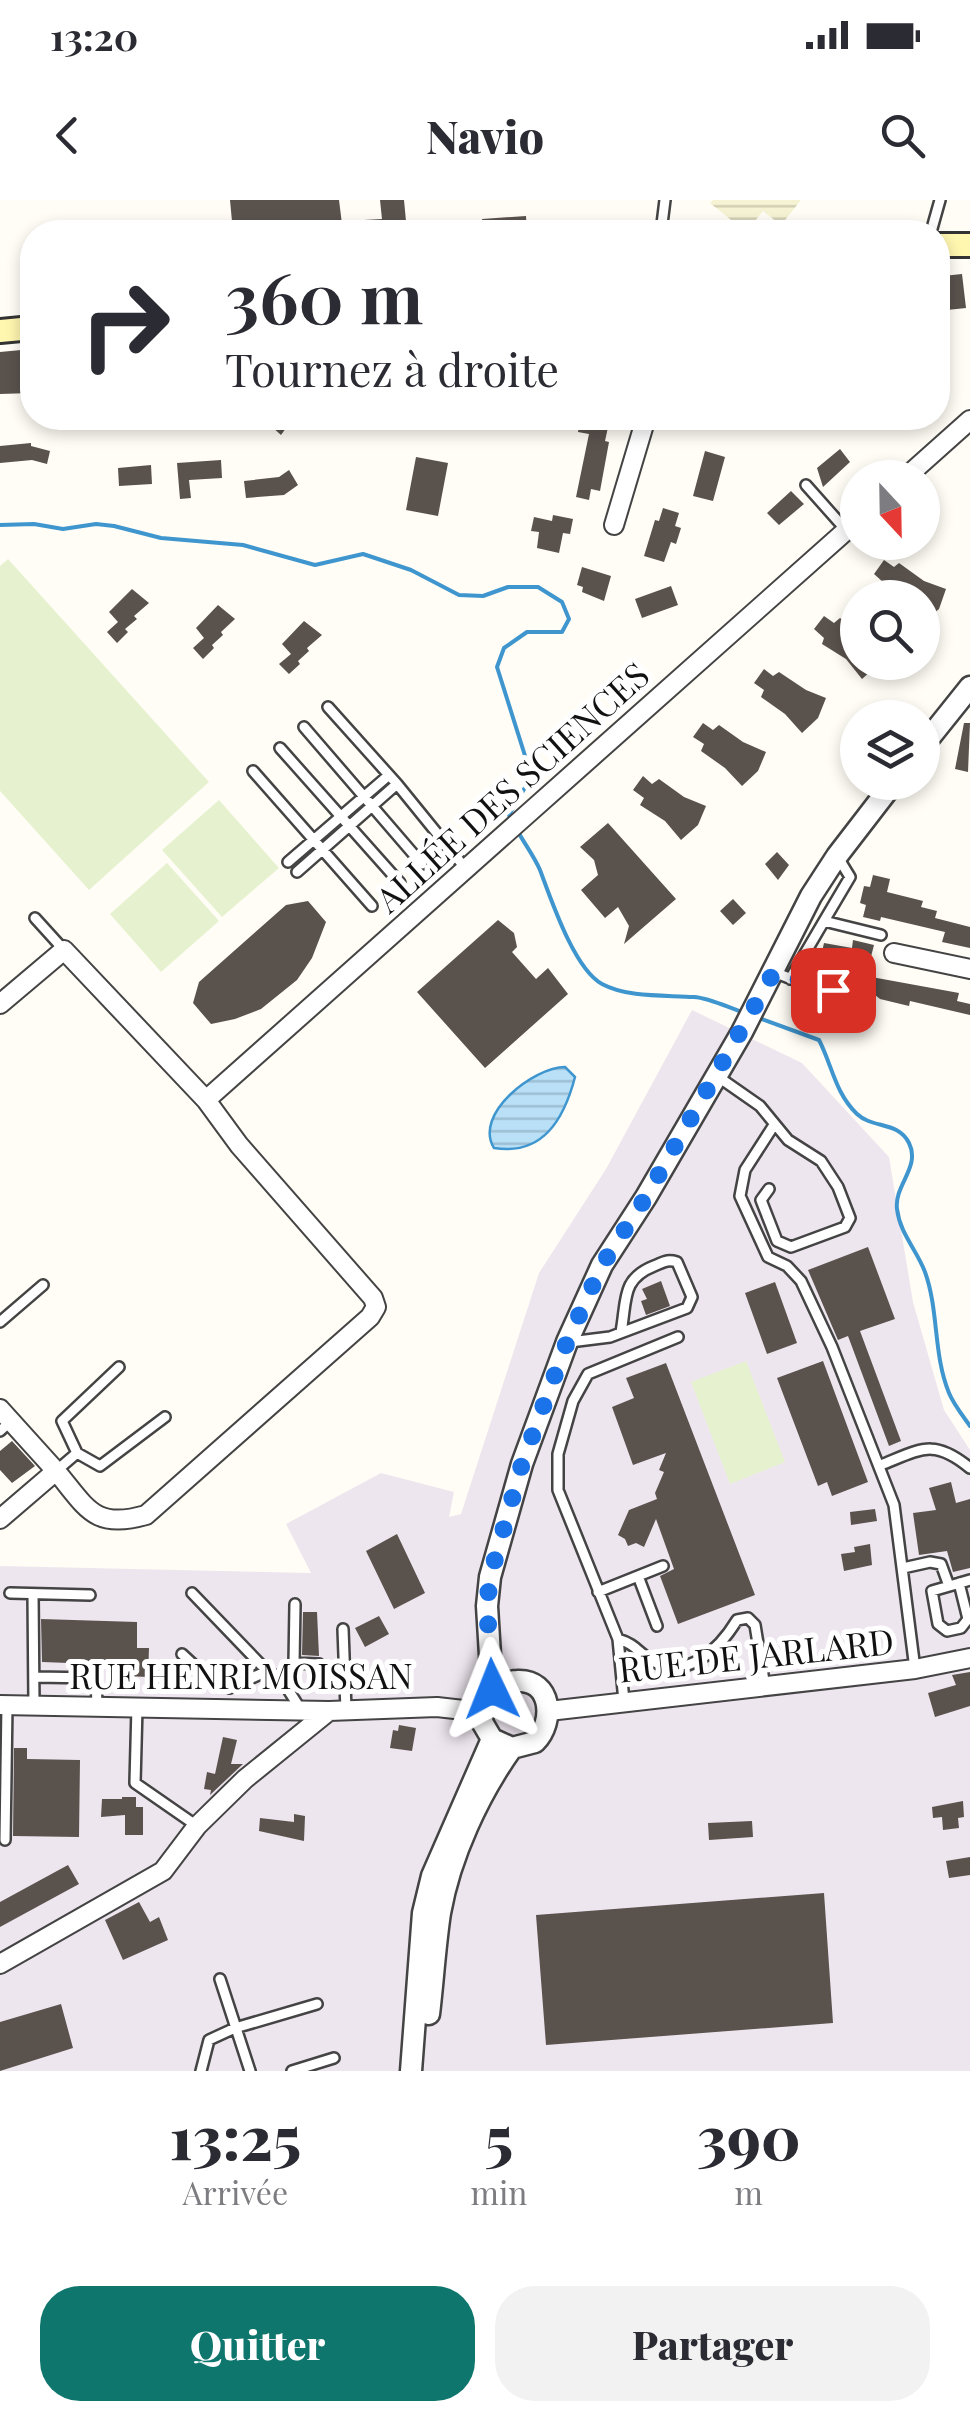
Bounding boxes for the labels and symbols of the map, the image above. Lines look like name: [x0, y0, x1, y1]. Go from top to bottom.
north arrow: [840, 460, 940, 560]
street label: ALLÉE DES SCIENCES: [363, 651, 658, 922]
pin: [791, 948, 876, 1033]
street label: RUE DE JARLARD: [616, 1616, 896, 1692]
position arrow: [440, 1637, 544, 1741]
street label: RUE HENRI MOISSAN: [69, 1651, 413, 1698]

